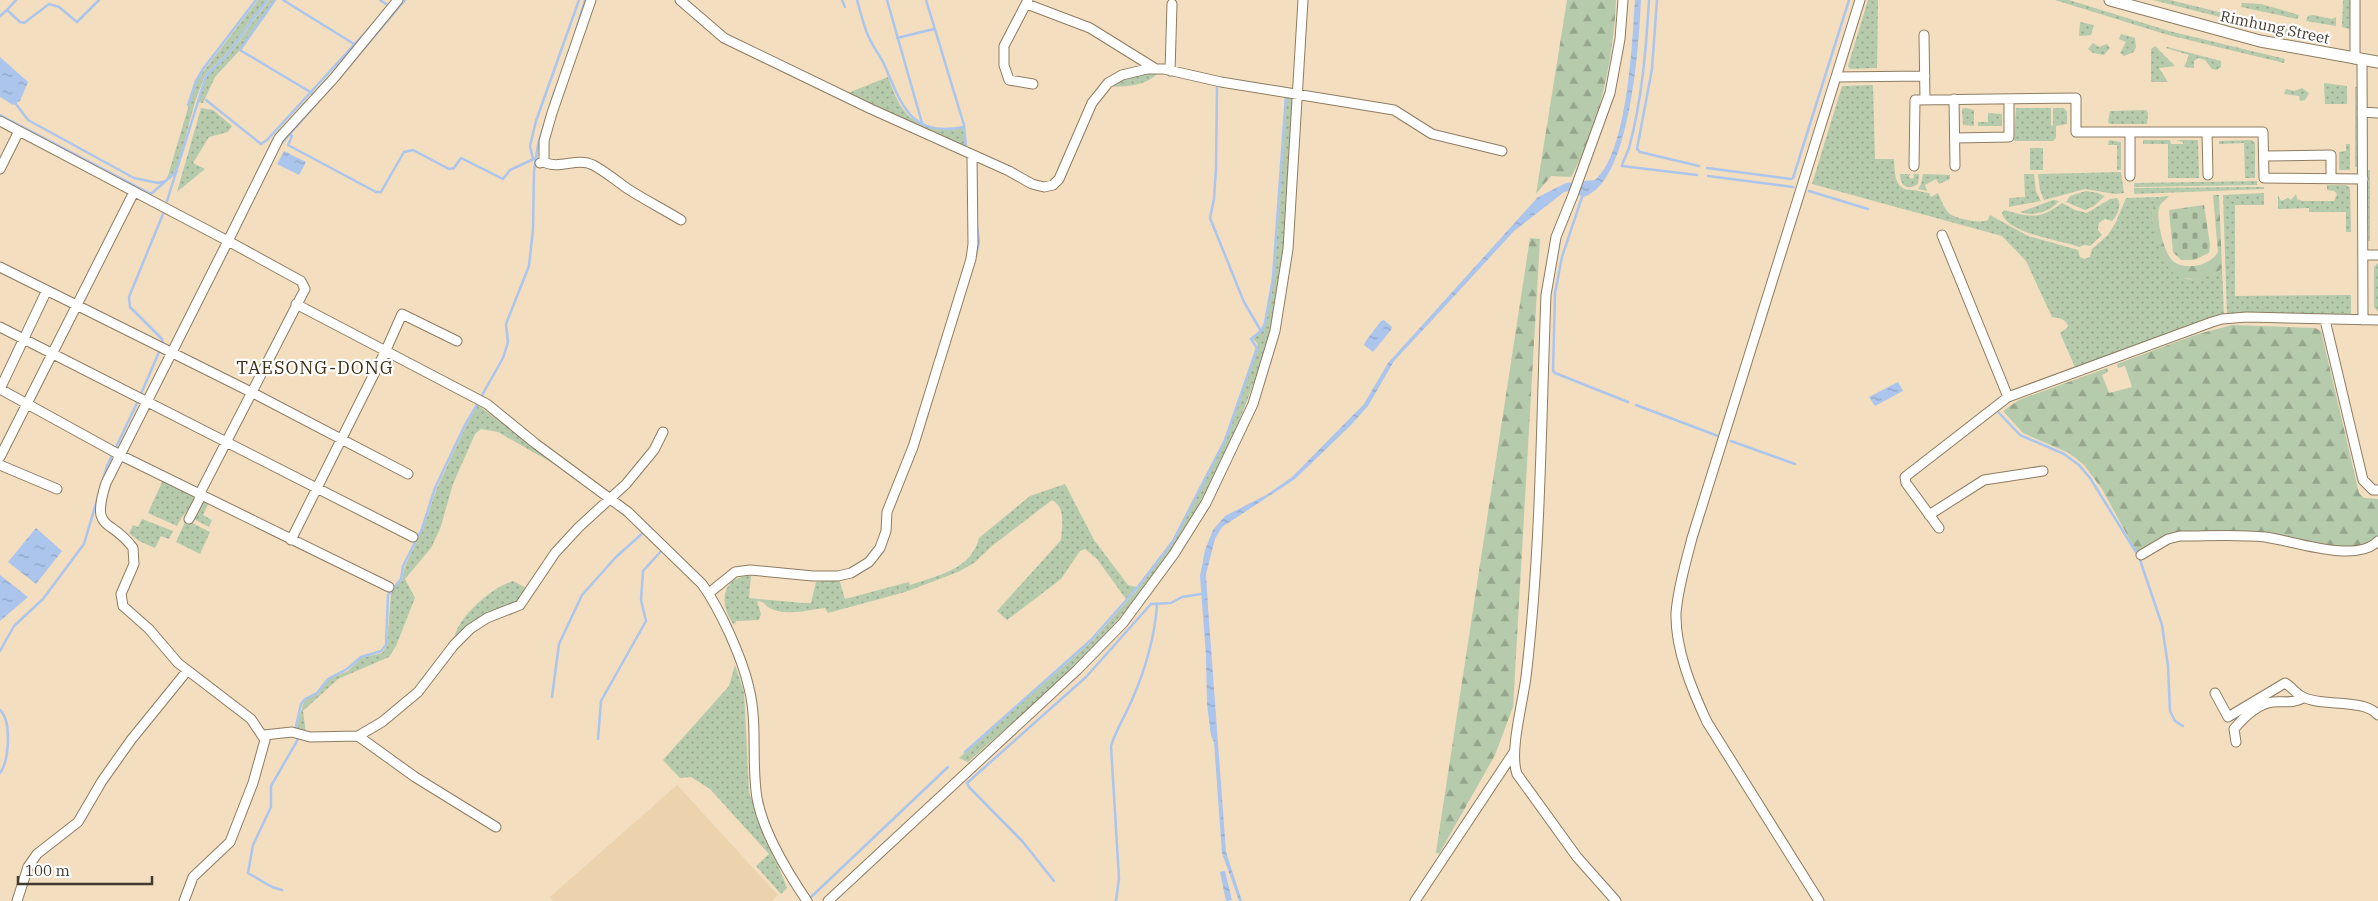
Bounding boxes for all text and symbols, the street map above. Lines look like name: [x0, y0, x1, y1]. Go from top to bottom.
street label: Rimhung Street: [2219, 6, 2331, 48]
district label: TAESONG-DONG: [236, 356, 394, 379]
scale bar: [18, 854, 151, 886]
text: 100 m: [25, 861, 70, 880]

